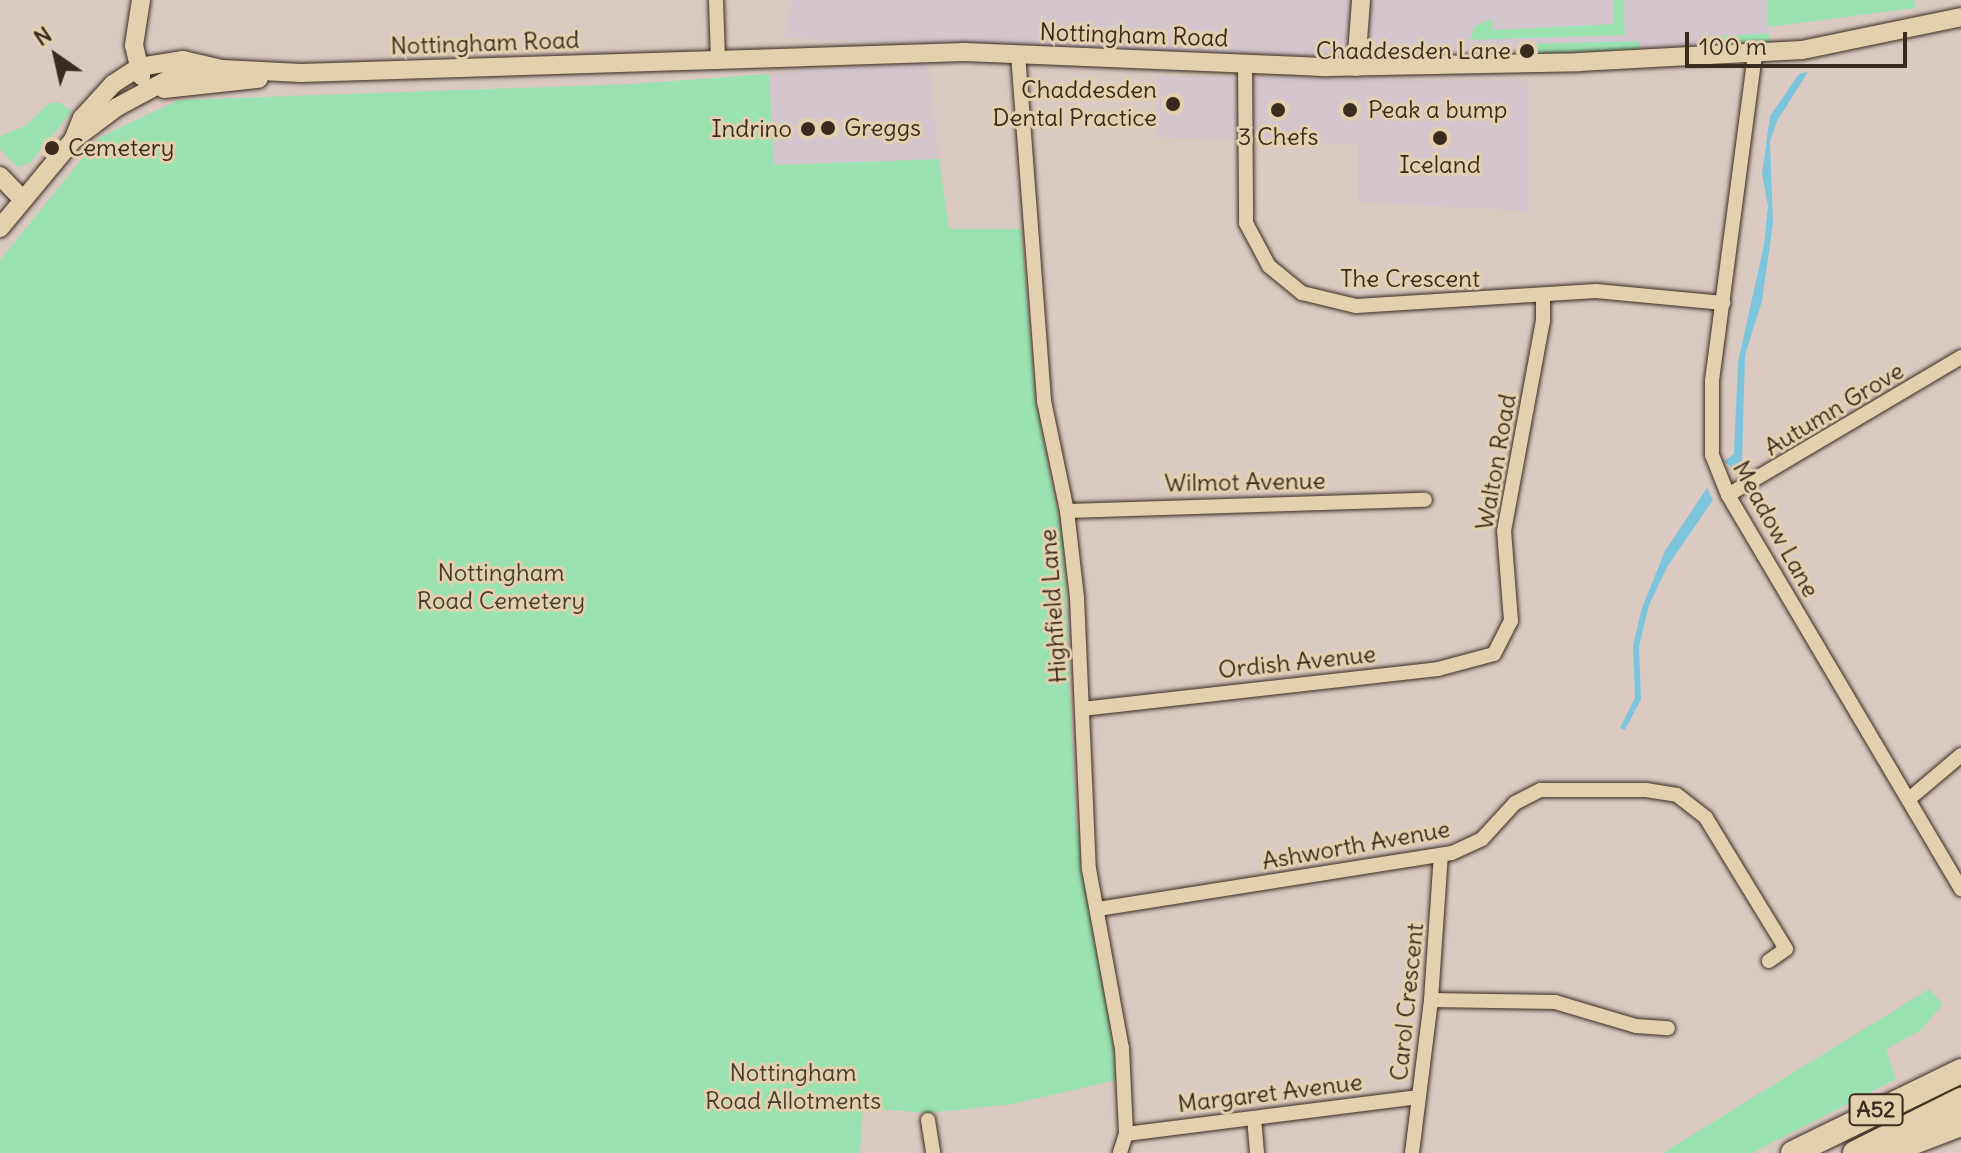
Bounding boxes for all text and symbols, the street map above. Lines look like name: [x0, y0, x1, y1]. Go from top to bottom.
north arrow: [16, 16, 96, 96]
scale bar: [1689, 16, 1911, 66]
street label: Nottingham Road: [1039, 17, 1229, 53]
text: N: [28, 20, 57, 52]
street label: Nottingham Road: [390, 25, 580, 61]
text: 100 m: [1699, 31, 1767, 61]
place label: Chaddesden Lane: [1316, 37, 1511, 65]
marker: Chaddesden Lane: [1518, 42, 1536, 60]
place label: Chaddesden Dental Practice: [993, 76, 1157, 132]
marker: Chaddesden Dental Practice: [1164, 95, 1182, 113]
place label: Peak a bump: [1368, 96, 1508, 124]
marker: Peak a bump: [1339, 99, 1361, 121]
marker: 3 Chefs: [1269, 101, 1287, 119]
place label: Greggs: [844, 114, 921, 142]
place label: Indrino: [711, 115, 792, 143]
marker: Greggs: [819, 119, 837, 137]
marker: Indrino: [799, 120, 817, 138]
place label: 3 Chefs: [1238, 123, 1318, 151]
marker: Iceland: [1431, 129, 1449, 147]
place label: Cemetery: [68, 134, 174, 162]
marker: Cemetery: [43, 139, 61, 157]
place label: Iceland: [1399, 151, 1481, 179]
street label: The Crescent: [1340, 265, 1480, 293]
street label: Autumn Grove: [1759, 356, 1909, 462]
street label: Walton Road: [1470, 392, 1522, 532]
street label: Meadow Lane: [1727, 456, 1825, 602]
street label: Wilmot Avenue: [1164, 466, 1326, 498]
street label: Highfield Lane: [1033, 528, 1073, 684]
park label: Nottingham Road Cemetery: [417, 559, 585, 615]
street label: Ordish Avenue: [1217, 639, 1377, 685]
street label: Ashworth Avenue: [1260, 814, 1452, 876]
street label: Carol Crescent: [1384, 922, 1430, 1082]
park label: Nottingham Road Allotments: [705, 1059, 881, 1115]
street label: Margaret Avenue: [1176, 1067, 1364, 1119]
road number: A52: [1848, 1092, 1904, 1128]

